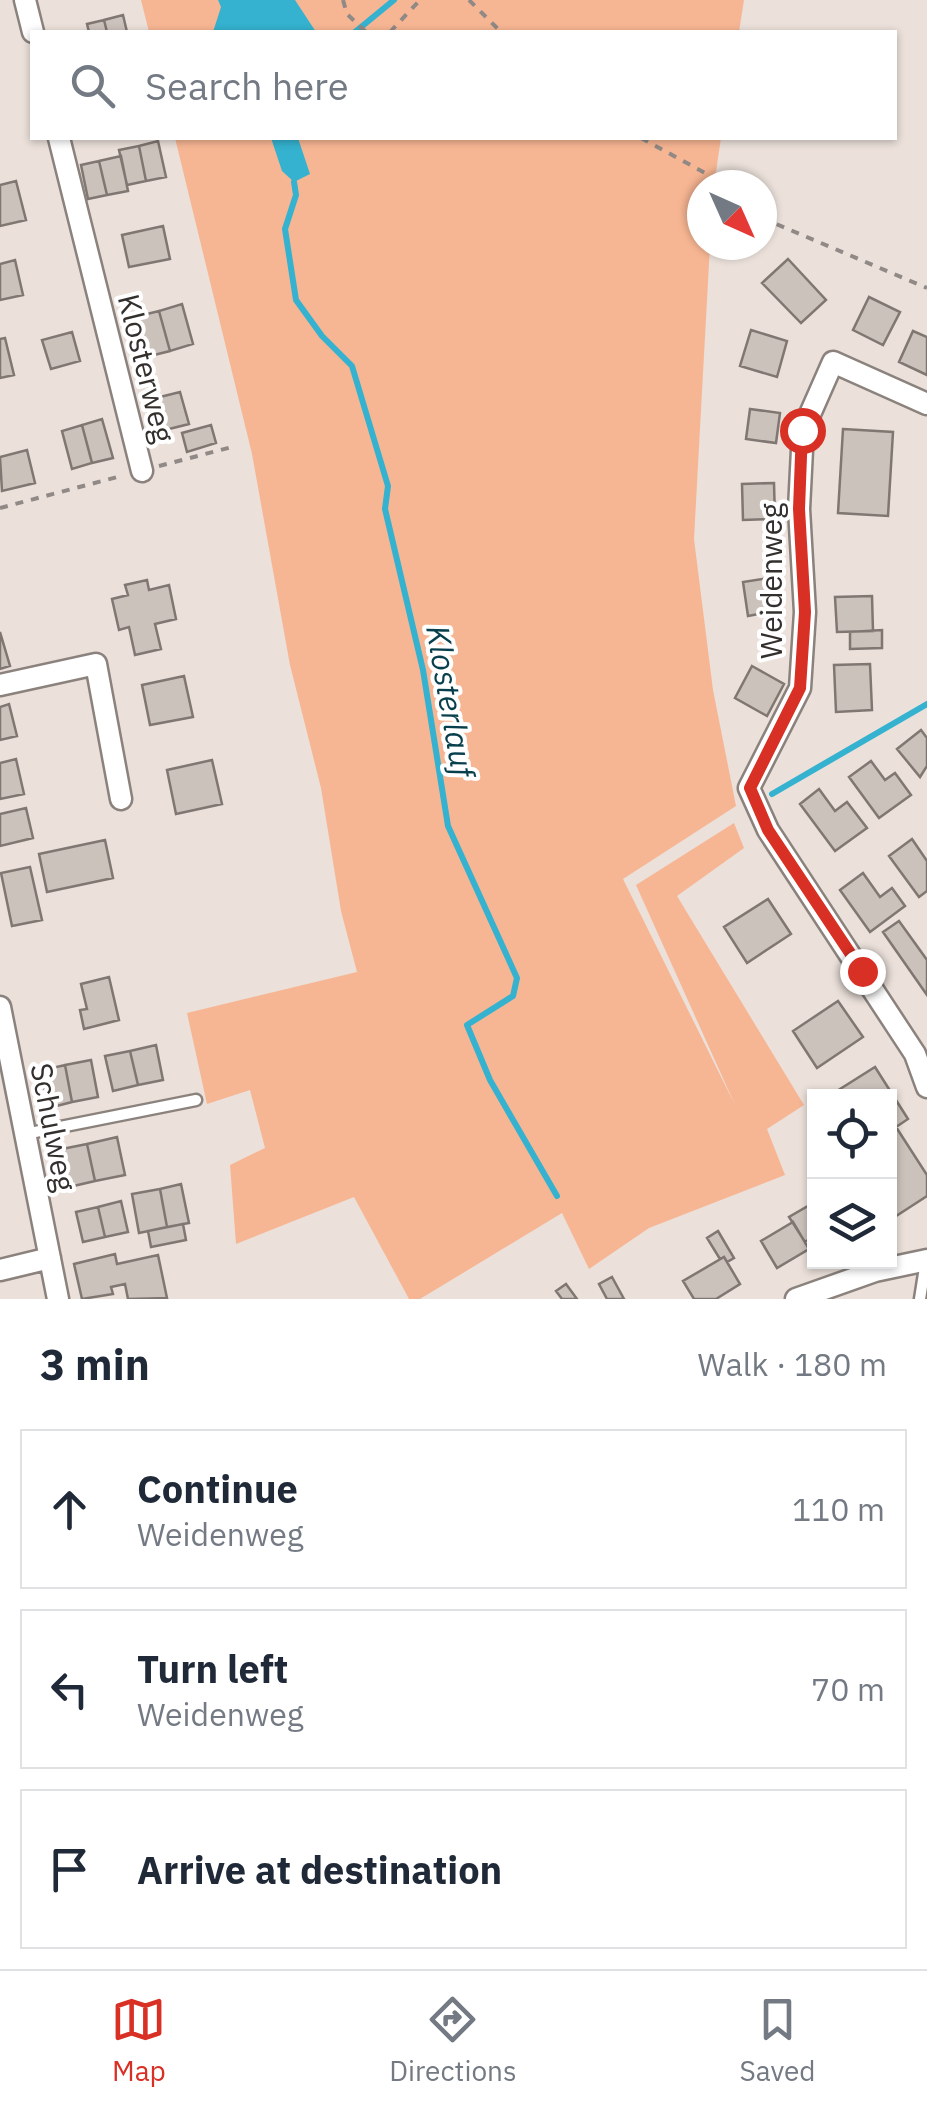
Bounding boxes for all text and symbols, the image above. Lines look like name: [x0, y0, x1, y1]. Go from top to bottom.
search box: [30, 30, 897, 140]
icon: search: [65, 58, 120, 113]
text: Search here: [145, 61, 349, 110]
north arrow: [687, 170, 777, 260]
street label: Klosterweg: [110, 290, 184, 446]
route start: [780, 408, 826, 454]
street label: Weidenweg: [751, 503, 790, 659]
water label: Klosterlauf: [417, 622, 486, 783]
route end: [840, 949, 886, 995]
street label: Schulweg: [22, 1060, 86, 1195]
map controls: [807, 1089, 897, 1269]
button: locate: [807, 1089, 897, 1179]
button: layers: [807, 1179, 897, 1269]
text: 3 min: [40, 1337, 150, 1392]
text: Walk · 180 m: [698, 1343, 887, 1385]
text: Continue: [137, 1464, 298, 1513]
icon: ahead: [42, 1482, 97, 1537]
text: 110 m: [792, 1488, 885, 1530]
text: Weidenweg: [137, 1513, 304, 1555]
text: Turn left: [137, 1644, 288, 1693]
icon: left: [42, 1662, 97, 1717]
text: 70 m: [811, 1668, 885, 1710]
text: Weidenweg: [137, 1693, 304, 1735]
icon: arrive: [42, 1842, 97, 1897]
text: Arrive at destination: [137, 1845, 502, 1894]
tab: Map: [111, 1992, 166, 2089]
tab: Directions: [389, 1992, 517, 2089]
tab: Saved: [739, 1992, 816, 2089]

